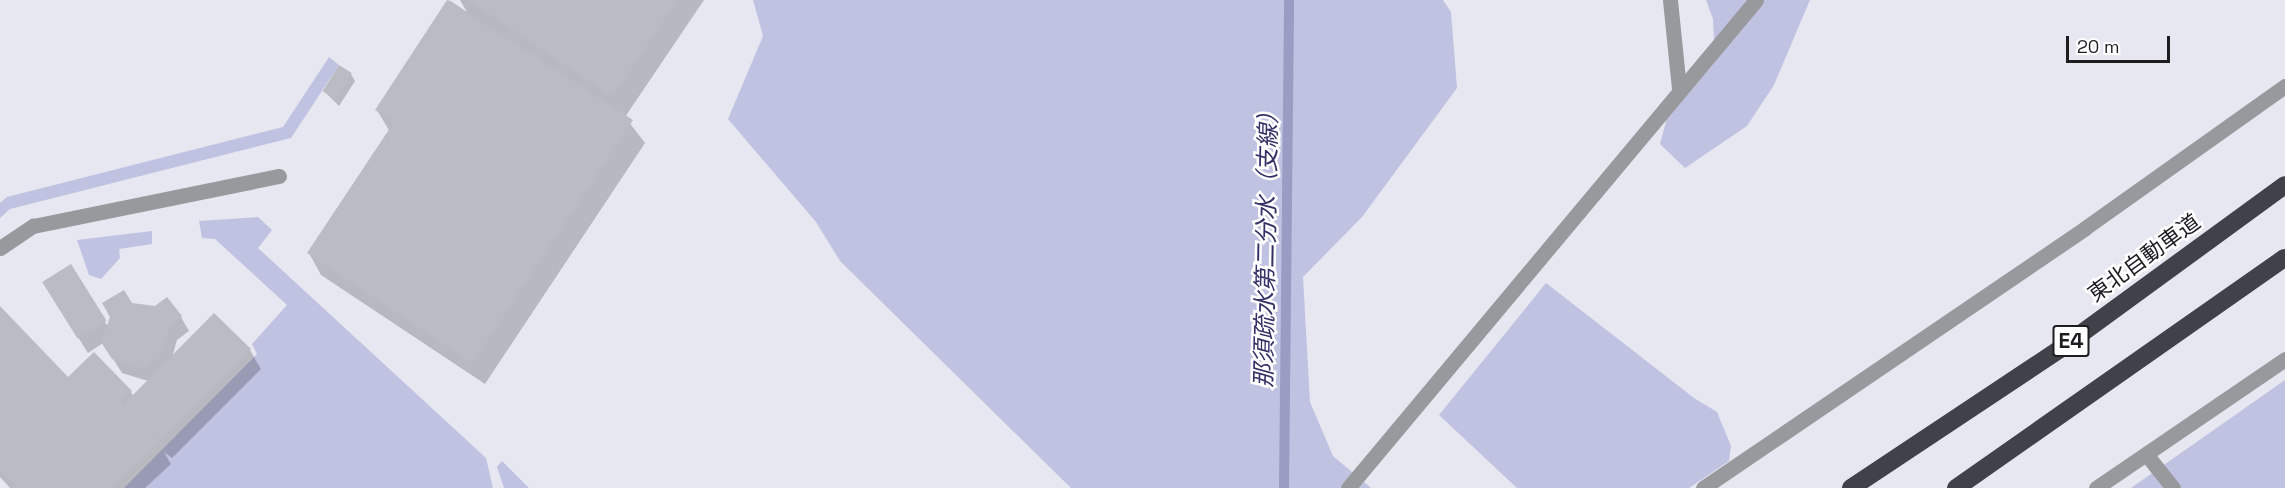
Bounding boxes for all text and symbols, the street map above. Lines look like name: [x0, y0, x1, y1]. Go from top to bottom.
scale bar: [2069, 24, 2172, 62]
text: 20 m: [2077, 35, 2120, 58]
water label: 那須疏水第二分水（支線）: [1249, 100, 1283, 388]
street label: 東北自動車道: [2083, 209, 2205, 307]
road number: E4: [2052, 323, 2090, 359]

